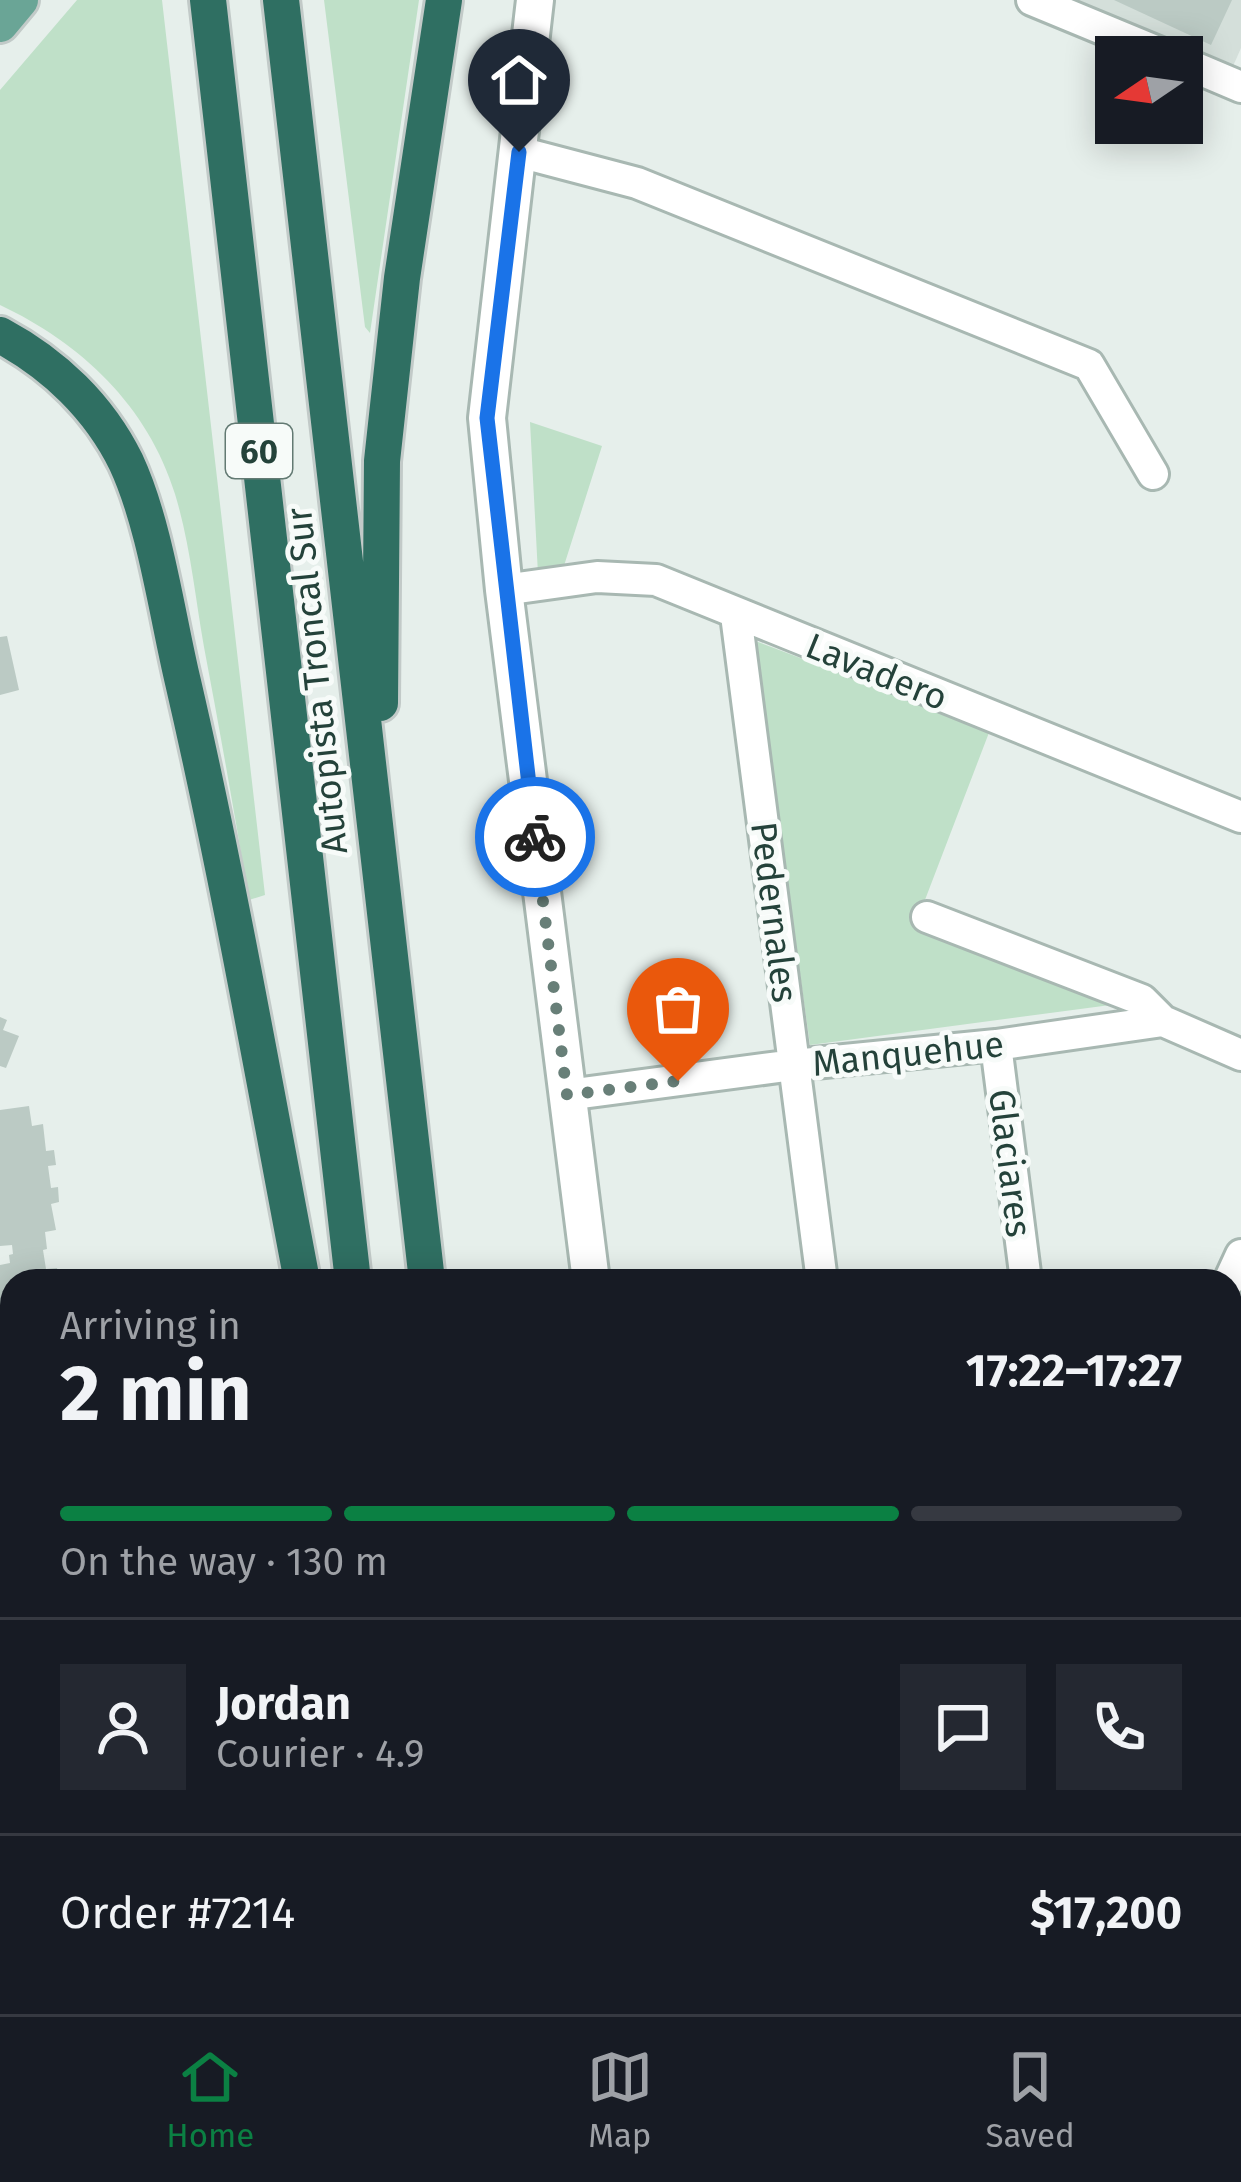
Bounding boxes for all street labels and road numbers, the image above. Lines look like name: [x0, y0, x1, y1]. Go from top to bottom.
road number: 60: [226, 424, 292, 478]
street label: Autopista Troncal Sur: [277, 505, 357, 856]
street label: Lavadero: [800, 624, 954, 720]
street label: Pedernales: [741, 819, 807, 1005]
street label: Manquehue: [810, 1022, 1006, 1086]
street label: Glaciares: [979, 1087, 1041, 1240]

